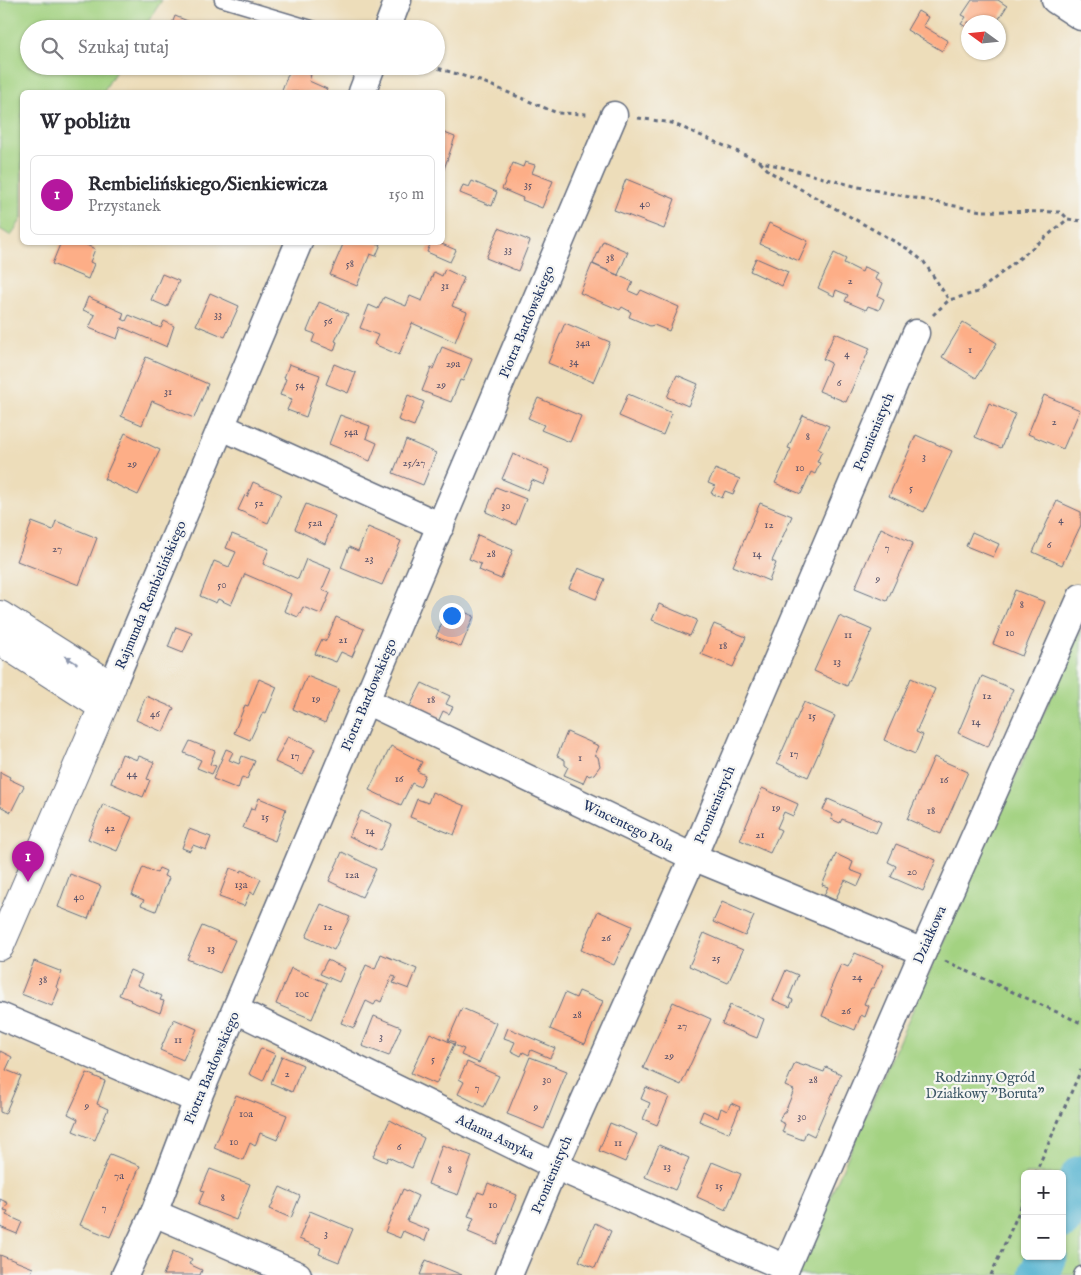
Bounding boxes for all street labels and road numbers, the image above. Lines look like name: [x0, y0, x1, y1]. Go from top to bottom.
street label: Piotra Bardowskiego: [495, 263, 559, 381]
street label: Promienistych: [850, 390, 899, 474]
street label: Rajmunda Rembielińskiego: [111, 517, 191, 672]
street label: Piotra Bardowskiego: [337, 636, 401, 754]
street label: Promienistych: [691, 763, 740, 847]
street label: Wincentego Pola: [580, 796, 677, 856]
street label: Działkowa: [909, 902, 951, 967]
street label: Piotra Bardowskiego: [180, 1009, 244, 1127]
street label: Adama Asnyka: [452, 1110, 538, 1164]
street label: Promienistych: [528, 1133, 577, 1217]

